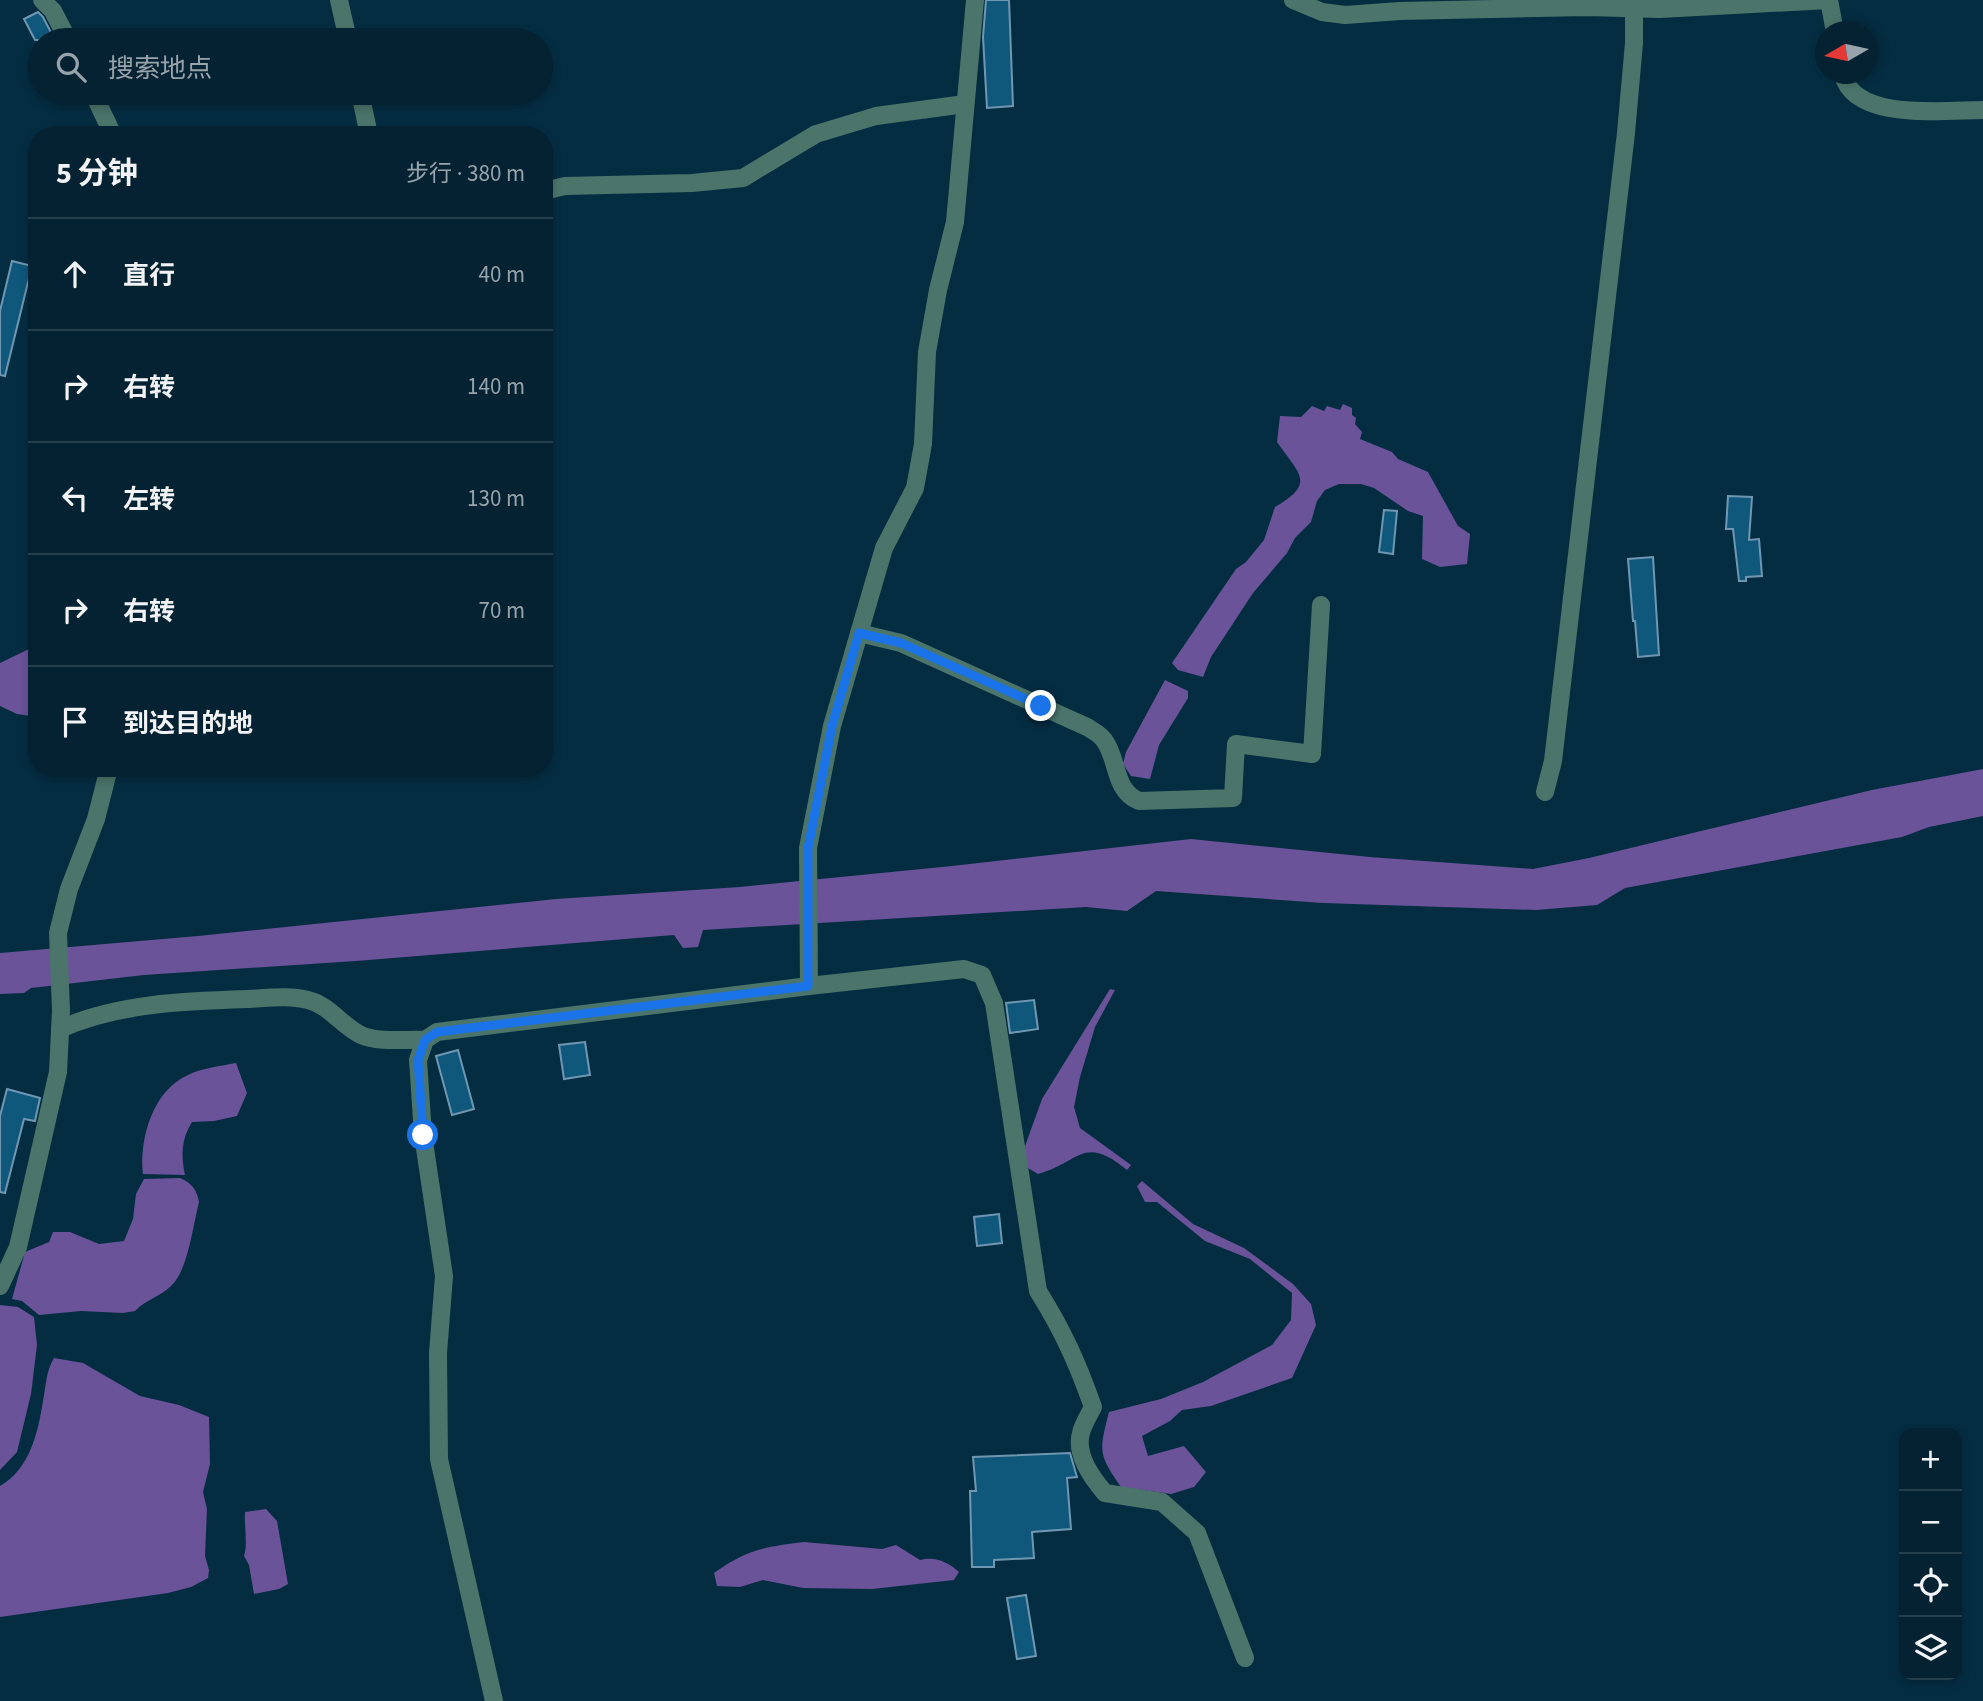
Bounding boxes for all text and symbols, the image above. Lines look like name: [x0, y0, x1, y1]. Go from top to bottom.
north arrow: [1815, 21, 1878, 84]
search box: [28, 28, 553, 105]
icon: search: [52, 48, 90, 86]
text: 搜索地点: [108, 50, 212, 87]
text: 5 分钟: [56, 152, 138, 195]
text: 步行 · 380 m: [406, 157, 525, 190]
icon: ahead: [56, 255, 94, 293]
text: 直行: [123, 257, 175, 294]
text: 40 m: [478, 258, 525, 291]
icon: right: [56, 367, 94, 405]
text: 右转: [123, 369, 175, 406]
text: 140 m: [467, 370, 525, 403]
icon: left: [56, 479, 94, 517]
text: 左转: [123, 481, 175, 518]
text: 130 m: [467, 482, 525, 515]
icon: right: [56, 591, 94, 629]
text: 右转: [123, 593, 175, 630]
text: 70 m: [478, 594, 525, 627]
route end: [1025, 690, 1056, 721]
icon: arrive: [56, 703, 94, 741]
text: 到达目的地: [123, 705, 253, 742]
route start: [407, 1119, 438, 1150]
map controls: [1899, 1428, 1962, 1680]
button: +: [1899, 1428, 1962, 1491]
button: −: [1899, 1491, 1962, 1554]
button: locate: [1899, 1554, 1962, 1617]
button: layers: [1899, 1617, 1962, 1680]

